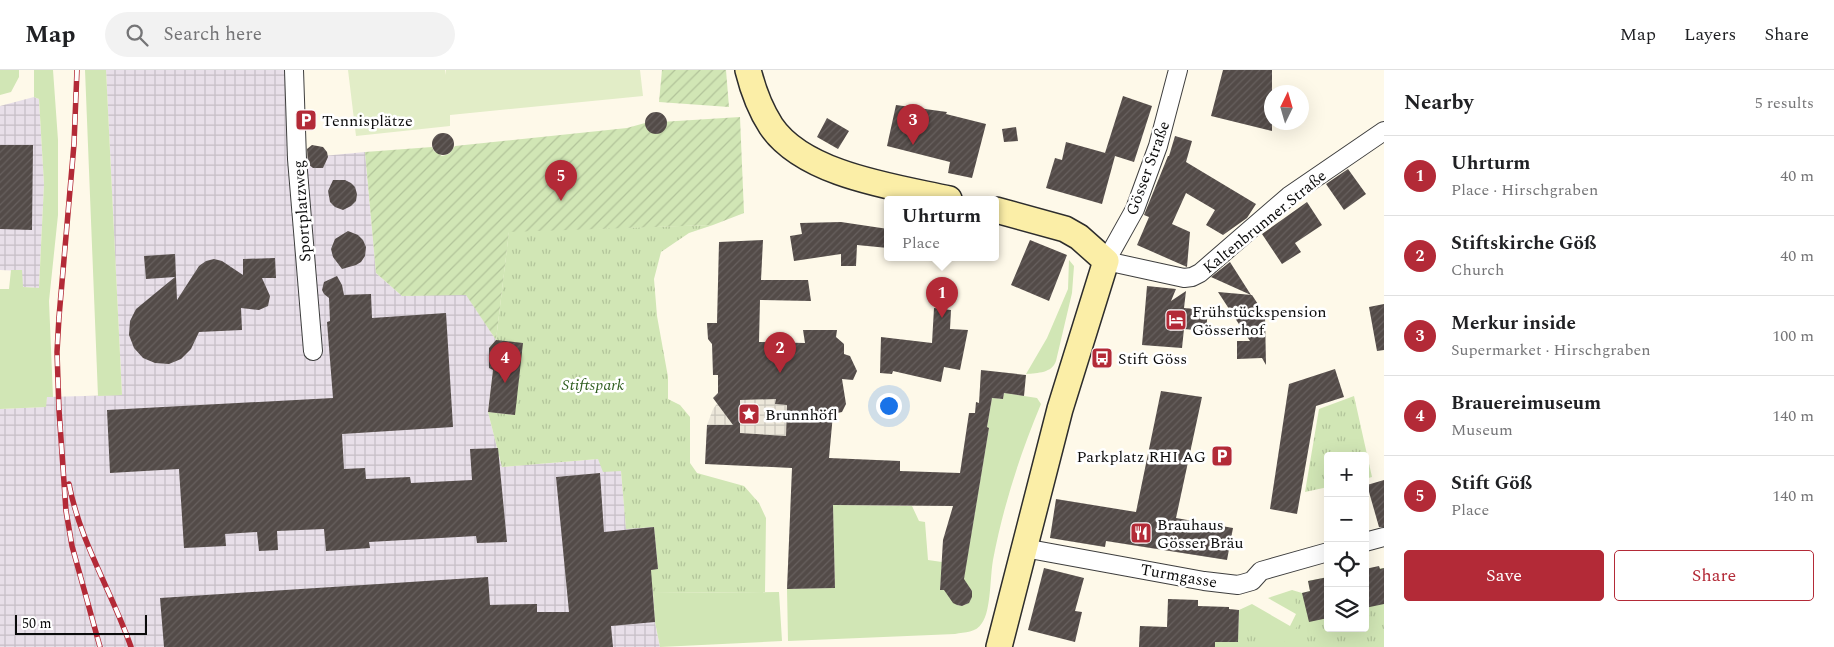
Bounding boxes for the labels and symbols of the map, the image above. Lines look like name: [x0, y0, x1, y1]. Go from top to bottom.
north arrow: [1264, 85, 1309, 130]
pin: 3: [897, 104, 929, 145]
parking icon: Tennisplätze: [294, 108, 318, 132]
place label: Tennisplätze: [322, 109, 413, 133]
street label: Gösser Straße: [1120, 118, 1176, 219]
street label: Sportplatzweg: [286, 159, 318, 263]
pin: 5: [545, 160, 577, 201]
street label: Kaltenbrunner Straße: [1197, 164, 1332, 279]
pin: 1: [926, 277, 958, 318]
place label: Frühstückspension Gösserhof: [1192, 300, 1327, 342]
hotel icon: Frühstückspension Gösserhof: [1164, 308, 1188, 332]
pin: 2: [764, 332, 796, 373]
pin: 4: [489, 342, 521, 383]
bus stop icon: Stift Göss: [1090, 346, 1114, 370]
place label: Stift Göss: [1118, 347, 1187, 371]
park label: Stiftspark: [562, 373, 625, 397]
your location: [876, 393, 902, 419]
place icon: Brunnhöfl: [737, 402, 761, 426]
place label: Brunnhöfl: [765, 403, 838, 427]
parking icon: Parkplatz RHI AG: [1210, 444, 1234, 468]
place label: Parkplatz RHI AG: [1076, 445, 1206, 469]
place label: Brauhaus Gösser Bräu: [1157, 513, 1244, 555]
restaurant icon: Brauhaus Gösser Bräu: [1129, 521, 1153, 545]
street label: Turmgasse: [1139, 557, 1219, 595]
scale bar: [15, 612, 148, 635]

